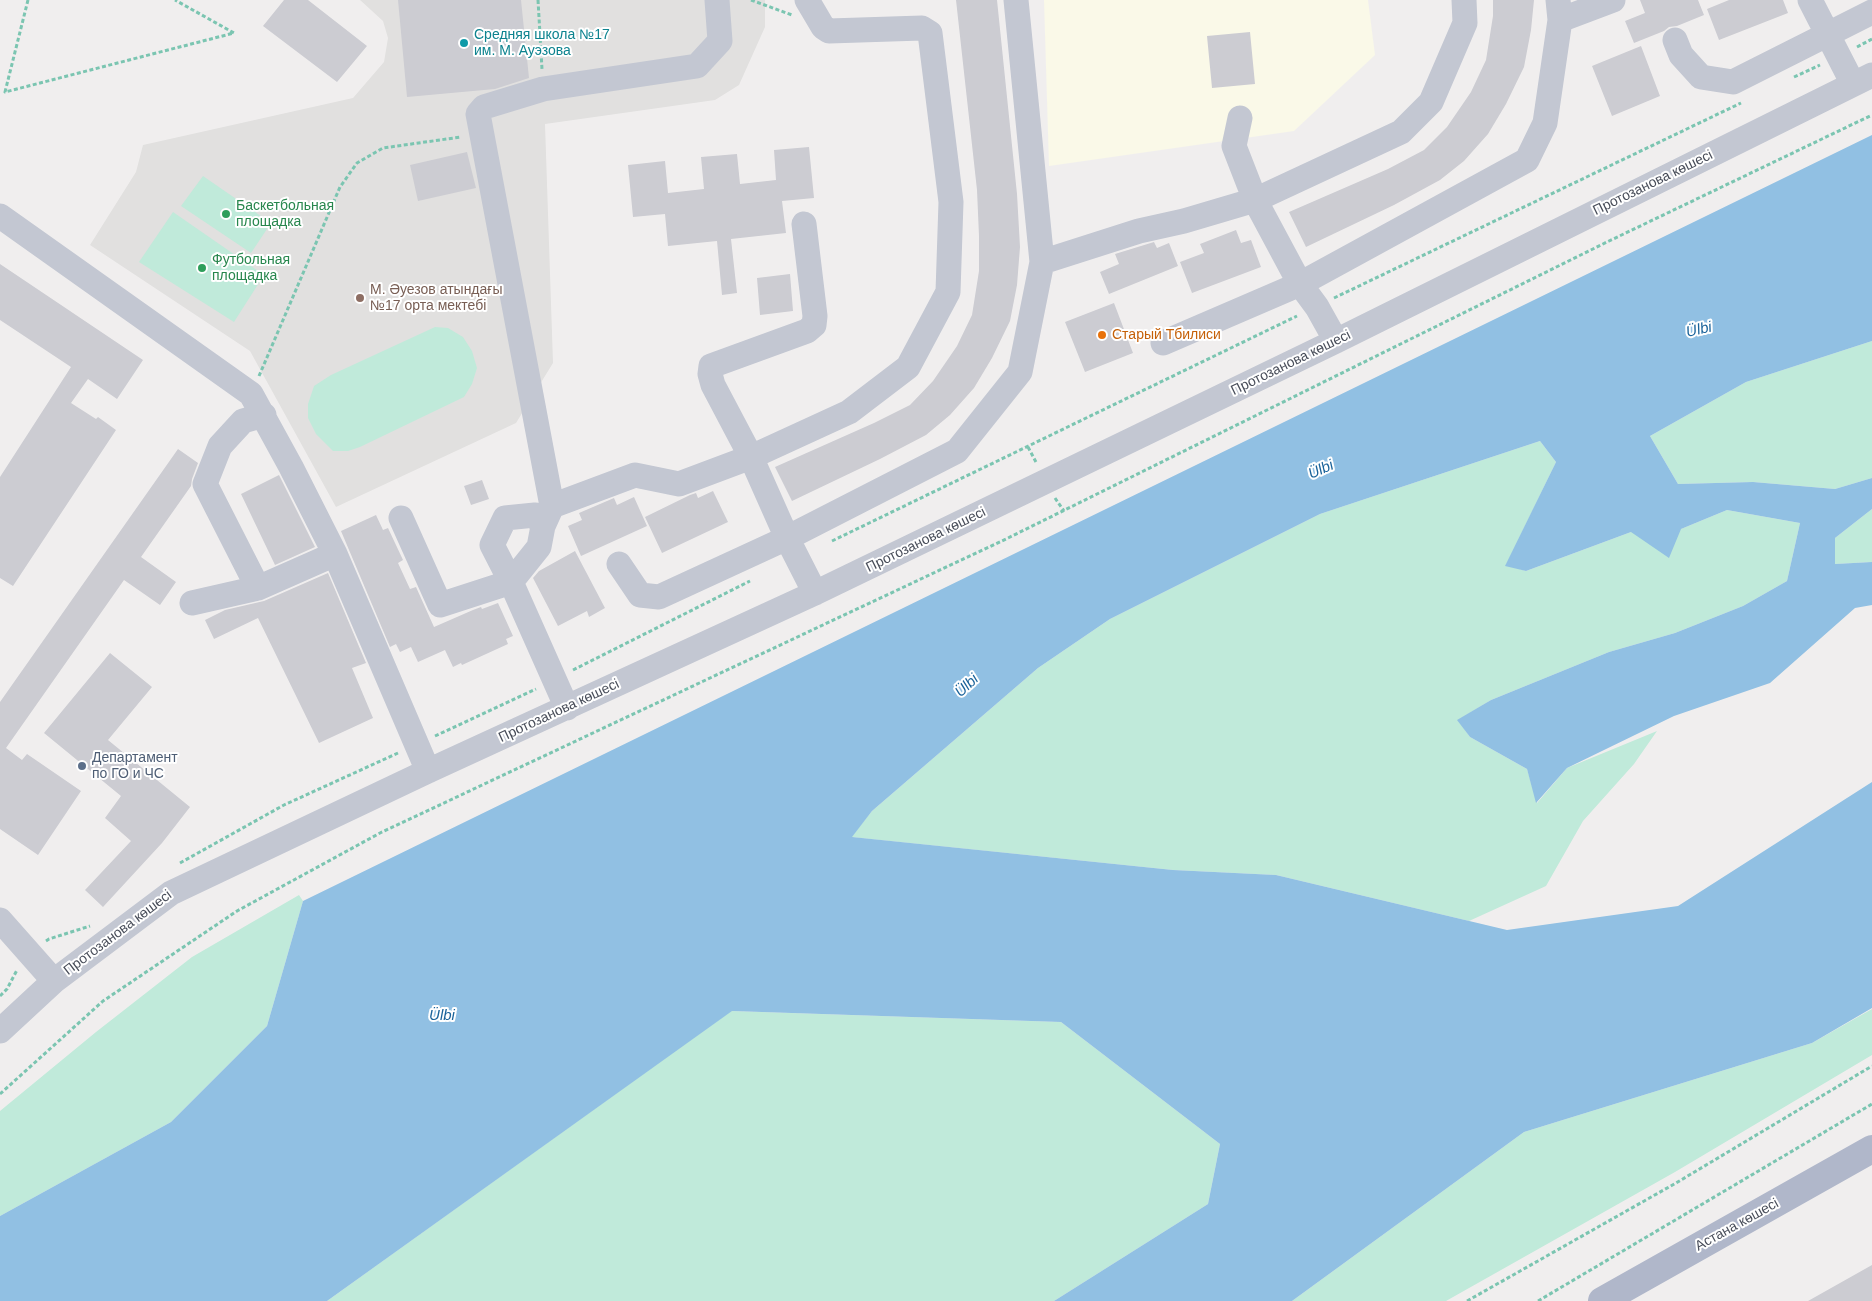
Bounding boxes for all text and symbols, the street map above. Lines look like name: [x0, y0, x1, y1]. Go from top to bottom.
place label: Средняя школа №17 им. М. Ауэзова: [474, 27, 610, 59]
marker: Средняя школа №17 им. М. Ауэзова: [458, 37, 470, 49]
street label: Протозанова көшесі: [1590, 147, 1716, 219]
place label: Баскетбольная площадка: [236, 198, 334, 230]
marker: Баскетбольная площадка: [220, 208, 232, 220]
place label: Футбольная площадка: [212, 252, 290, 284]
marker: Футбольная площадка: [196, 262, 208, 274]
place label: М. Әуезов атындағы №17 орта мектебі: [370, 282, 502, 314]
marker: М. Әуезов атындағы №17 орта мектебі: [354, 292, 366, 304]
water label: Ülbi: [1684, 318, 1714, 342]
place label: Старый Тбилиси: [1112, 327, 1221, 343]
street label: Протозанова көшесі: [1228, 327, 1354, 399]
marker: Старый Тбилиси: [1096, 329, 1108, 341]
water label: Ülbi: [1306, 457, 1336, 483]
street label: Протозанова көшесі: [863, 504, 989, 576]
water label: Ülbi: [951, 671, 983, 701]
street label: Протозанова көшесі: [496, 676, 622, 746]
place label: Департамент по ГО и ЧС: [92, 750, 178, 782]
marker: Департамент по ГО и ЧС: [76, 760, 88, 772]
street label: Протозанова көшесі: [61, 887, 175, 979]
water label: Ülbi: [429, 1007, 455, 1025]
street label: Астана көшесі: [1692, 1195, 1782, 1255]

